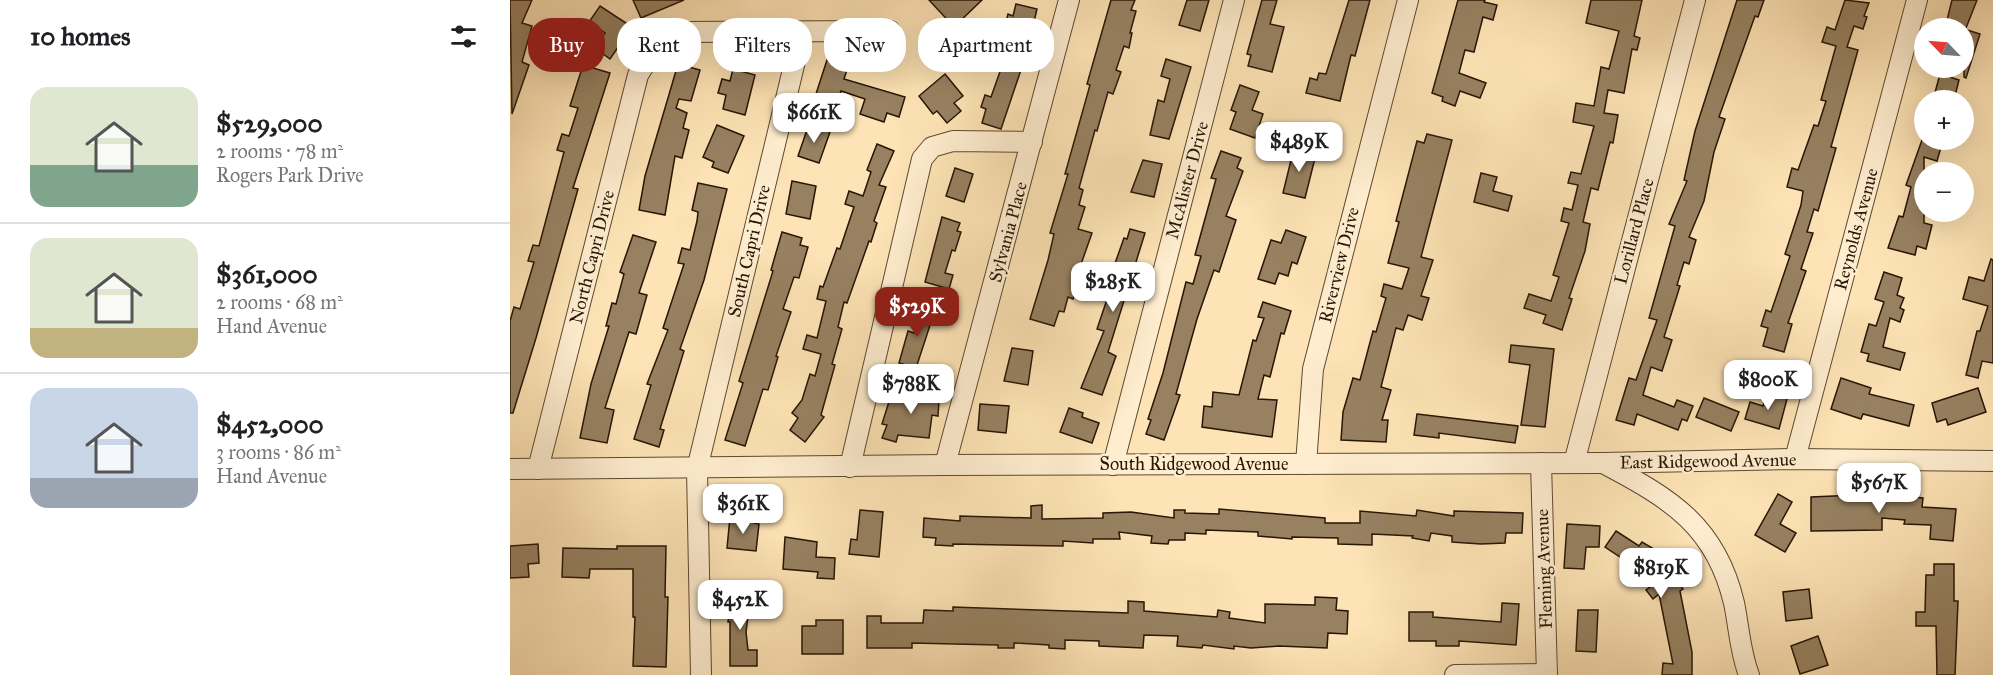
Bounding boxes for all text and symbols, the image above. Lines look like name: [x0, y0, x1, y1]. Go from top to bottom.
chip: Buy: [528, 18, 605, 72]
chip: Rent: [617, 18, 701, 72]
chip: Filters: [713, 18, 812, 72]
chip: New: [824, 18, 906, 72]
chip: Apartment: [918, 18, 1054, 72]
north arrow: [1914, 18, 1974, 78]
map controls: [1914, 18, 1974, 222]
text: 10 homes: [30, 20, 131, 52]
icon: filters: [447, 20, 480, 53]
button: +: [1914, 90, 1974, 150]
pin: $661K: [772, 93, 856, 144]
text: $661K: [787, 100, 841, 124]
text: $529,000: [216, 107, 323, 139]
icon: home: [78, 111, 150, 183]
street label: McAlister Drive: [1161, 119, 1213, 241]
pin: $489K: [1257, 122, 1341, 173]
text: $489K: [1270, 129, 1328, 153]
text: 2 rooms · 78 m²: [216, 139, 343, 163]
button: −: [1914, 162, 1974, 222]
text: Rogers Park Drive: [216, 163, 364, 187]
street label: Reynolds Avenue: [1829, 165, 1883, 293]
street label: Lorillard Place: [1609, 176, 1659, 286]
street label: Sylvania Place: [984, 179, 1032, 285]
street label: South Capri Drive: [723, 183, 775, 319]
street label: North Capri Drive: [565, 188, 619, 326]
street label: Riverview Drive: [1314, 205, 1364, 325]
text: $361,000: [216, 258, 318, 290]
icon: home: [78, 262, 150, 334]
pin: $285K: [1071, 262, 1155, 313]
text: $285K: [1085, 269, 1141, 293]
pin: $529K: [875, 287, 959, 338]
text: 2 rooms · 68 m²: [216, 290, 343, 314]
text: $529K: [889, 294, 945, 318]
text: Hand Avenue: [216, 314, 327, 338]
pin: $800K: [1726, 360, 1810, 411]
pin: $788K: [869, 364, 953, 415]
text: $800K: [1738, 367, 1798, 391]
text: $788K: [882, 371, 940, 395]
text: $452,000: [216, 408, 324, 440]
icon: home: [78, 412, 150, 484]
text: 3 rooms · 86 m²: [216, 440, 341, 464]
street label: East Ridgewood Avenue: [1619, 448, 1797, 475]
street label: South Ridgewood Avenue: [1100, 453, 1288, 476]
pin: $567K: [1837, 463, 1921, 514]
text: Hand Avenue: [216, 464, 327, 488]
text: $567K: [1851, 470, 1907, 494]
pin: $361K: [701, 484, 785, 535]
text: $361K: [717, 491, 769, 515]
street label: Fleming Avenue: [1531, 509, 1558, 629]
pin: $819K: [1619, 548, 1703, 599]
text: $819K: [1633, 555, 1689, 579]
pin: $452K: [698, 580, 782, 631]
text: $452K: [712, 587, 768, 611]

